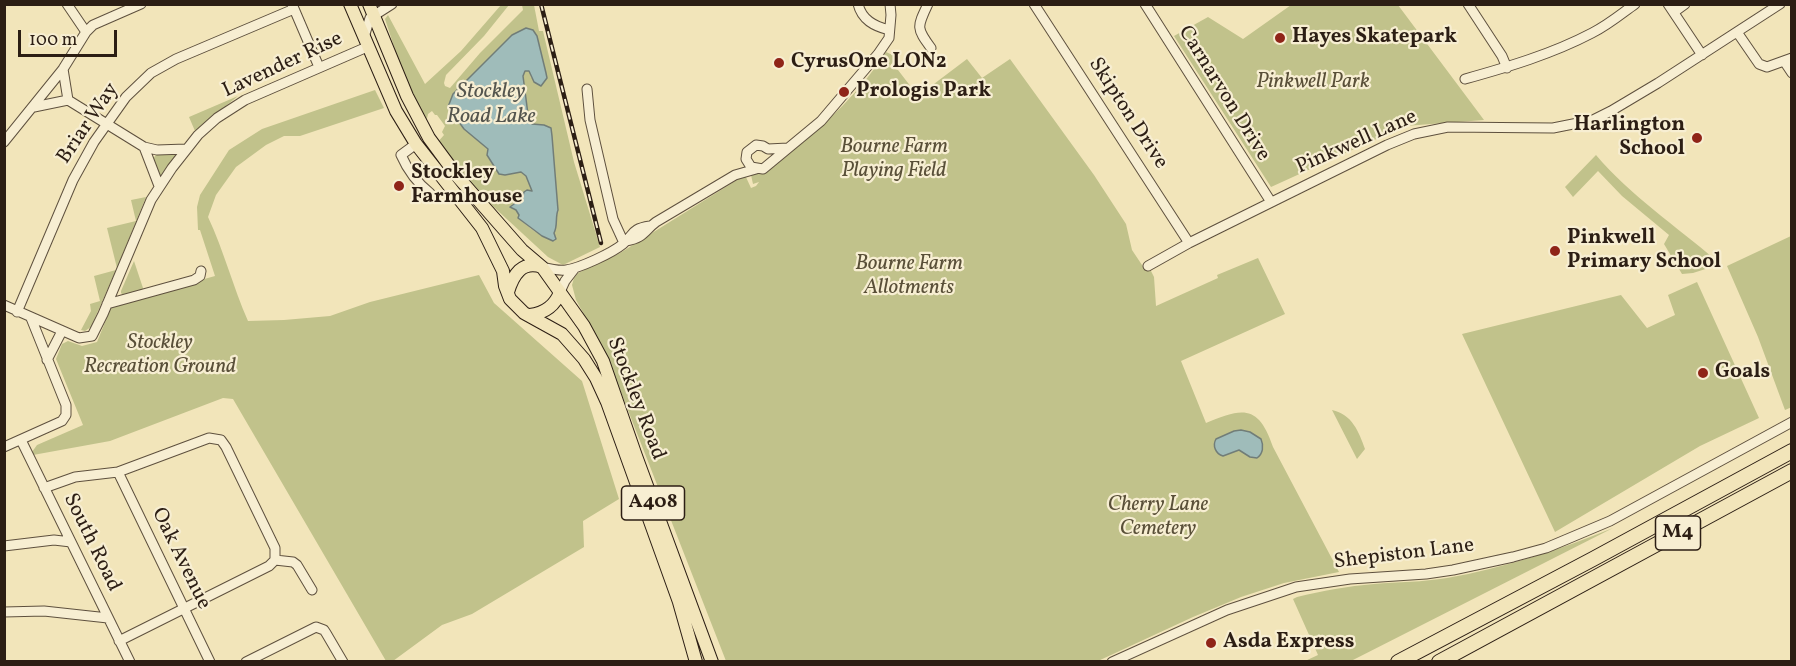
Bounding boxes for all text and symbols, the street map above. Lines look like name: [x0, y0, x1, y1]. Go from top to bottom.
scale bar: [21, 18, 120, 56]
street label: Carnarvon Drive: [1171, 22, 1275, 166]
place label: Hayes Skatepark: [1292, 25, 1457, 51]
street label: Lavender Rise: [219, 27, 347, 105]
text: 100 m: [29, 28, 78, 53]
marker: Hayes Skatepark: [1273, 31, 1287, 45]
place label: CyrusOne LON2: [791, 50, 947, 76]
street label: Skipton Drive: [1082, 54, 1172, 174]
marker: CyrusOne LON2: [772, 56, 786, 70]
park label: Pinkwell Park: [1256, 70, 1370, 96]
street label: Briar Way: [53, 79, 125, 169]
place label: Prologis Park: [856, 79, 991, 105]
water label: Stockley Road Lake: [446, 80, 536, 132]
marker: Prologis Park: [837, 85, 851, 99]
street label: Pinkwell Lane: [1293, 105, 1421, 181]
place label: Harlington School: [1574, 113, 1685, 163]
marker: Harlington School: [1690, 131, 1704, 145]
park label: Bourne Farm Playing Field: [840, 135, 948, 185]
place label: Stockley Farmhouse: [411, 161, 523, 211]
marker: Stockley Farmhouse: [392, 179, 406, 193]
place label: Pinkwell Primary School: [1567, 226, 1721, 276]
marker: Pinkwell Primary School: [1548, 244, 1562, 258]
park label: Bourne Farm Allotments: [855, 252, 963, 302]
park label: Stockley Recreation Ground: [84, 331, 236, 381]
street label: Stockley Road: [600, 334, 670, 464]
place label: Goals: [1715, 360, 1770, 386]
marker: Goals: [1696, 366, 1710, 380]
road number: A408: [622, 486, 684, 520]
street label: South Road: [56, 490, 126, 596]
park label: Cherry Lane Cemetery: [1108, 493, 1208, 543]
street label: Oak Avenue: [145, 504, 215, 614]
road number: M4: [1656, 516, 1700, 550]
street label: Shepiston Lane: [1332, 534, 1476, 576]
place label: Asda Express: [1223, 630, 1354, 656]
marker: Asda Express: [1204, 636, 1218, 650]

